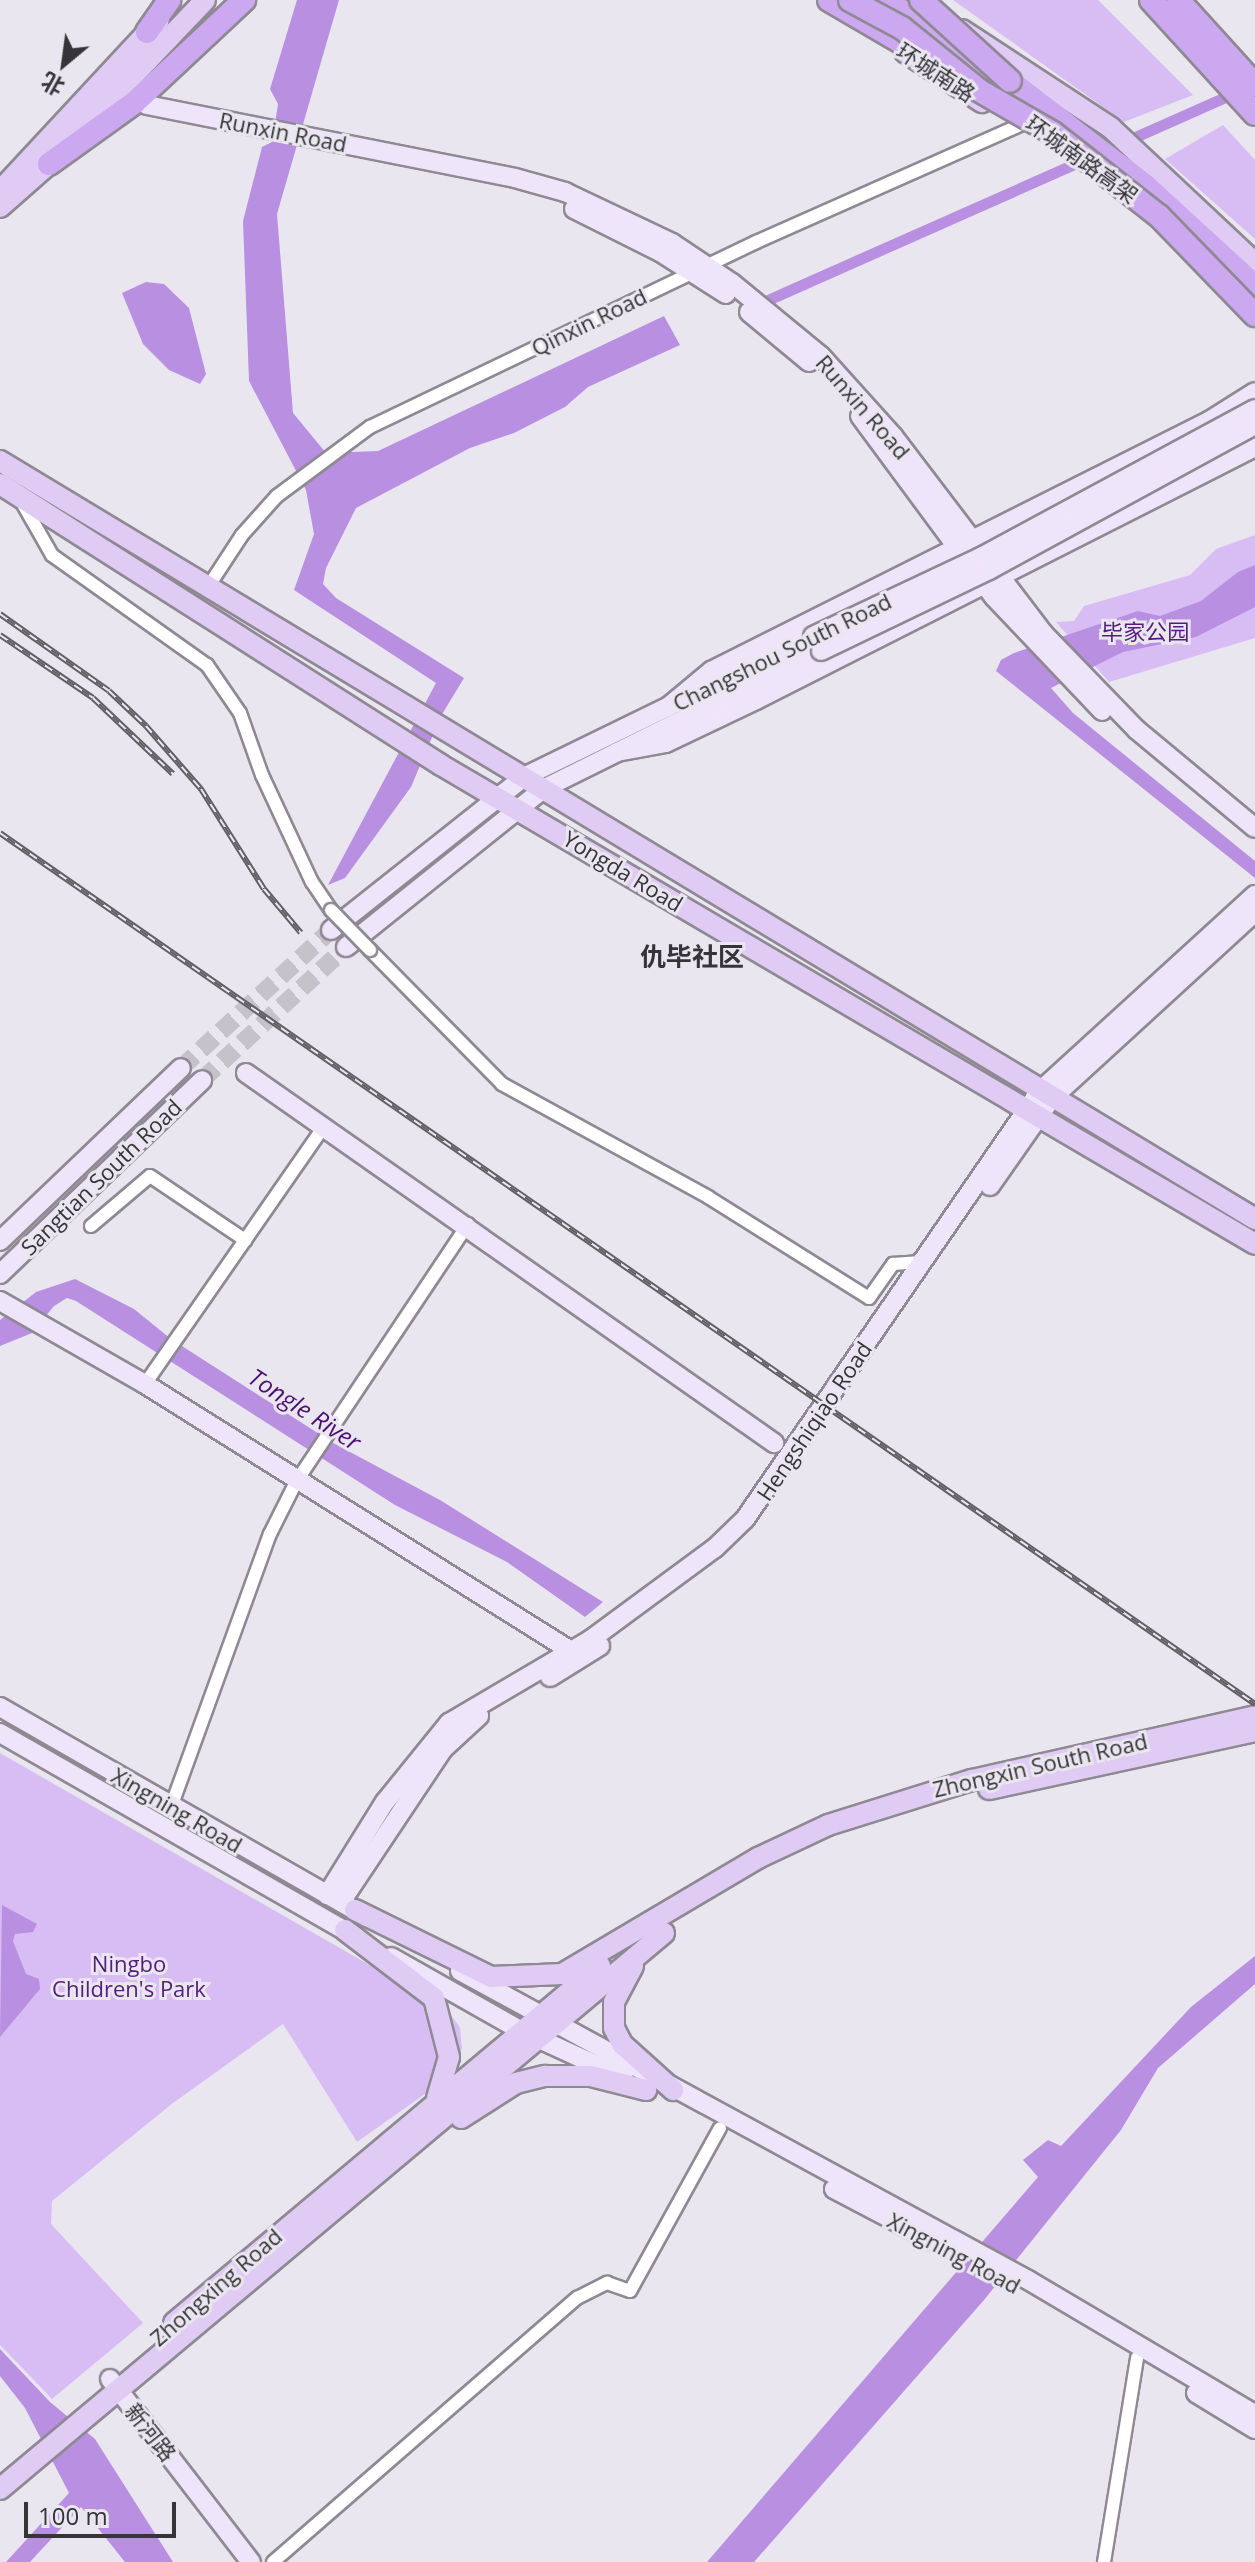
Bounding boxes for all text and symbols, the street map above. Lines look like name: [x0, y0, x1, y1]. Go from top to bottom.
north arrow: [24, 24, 104, 104]
street label: 环城南路: [892, 37, 980, 107]
text: 北: [35, 67, 69, 103]
street label: Runxin Road: [217, 107, 349, 157]
street label: 环城南路高架: [1021, 110, 1143, 208]
street label: Qinxin Road: [527, 283, 651, 361]
street label: Runxin Road: [811, 350, 915, 464]
street label: Changshou South Road: [668, 588, 896, 716]
park label: 毕家公园: [1101, 619, 1189, 645]
street label: Yongda Road: [558, 825, 688, 917]
district label: 仇毕社区: [640, 941, 744, 973]
street label: Sangtian South Road: [15, 1094, 187, 1260]
street label: Hengshiqiao Road: [751, 1336, 877, 1506]
water label: Tongle River: [243, 1362, 367, 1456]
street label: Zhongxin South Road: [930, 1727, 1150, 1803]
street label: Xingning Road: [107, 1762, 247, 1858]
park label: Ningbo Children's Park: [52, 1950, 206, 2002]
street label: Xingning Road: [883, 2207, 1025, 2299]
street label: Zhongxing Road: [145, 2223, 287, 2351]
street label: 新河路: [120, 2398, 182, 2466]
scale bar: [28, 2486, 180, 2536]
text: 100 m: [38, 2499, 108, 2532]

